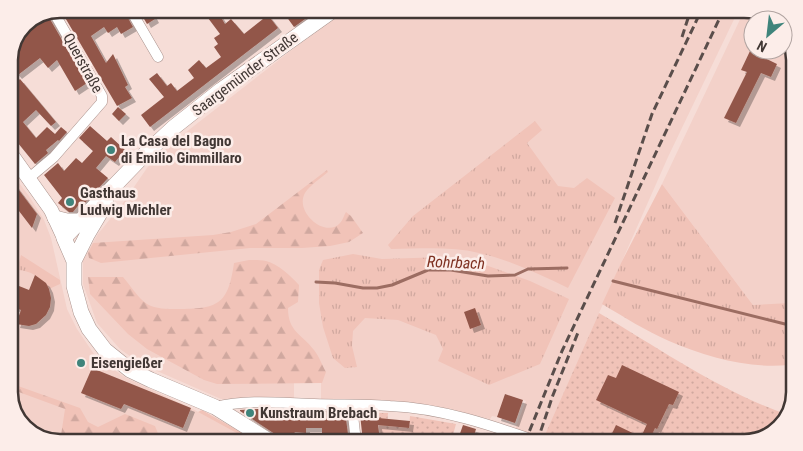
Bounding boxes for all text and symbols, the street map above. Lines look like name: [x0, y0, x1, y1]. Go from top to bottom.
north arrow: [743, 10, 793, 60]
street label: Saargemünder Straße: [189, 28, 301, 120]
street label: Querstraße: [59, 30, 107, 96]
text: N: [754, 37, 769, 56]
place label: La Casa del Bagno di Emilio Gimmillaro: [121, 132, 242, 167]
marker: La Casa del Bagno di Emilio Gimmillaro: [105, 144, 117, 156]
place label: Gasthaus Ludwig Michler: [80, 184, 172, 219]
marker: Gasthaus Ludwig Michler: [64, 196, 76, 208]
water label: Rohrbach: [427, 252, 485, 273]
place label: Eisengießer: [91, 354, 163, 372]
marker: Eisengießer: [75, 357, 87, 369]
place label: Kunstraum Brebach: [260, 404, 377, 422]
marker: Kunstraum Brebach: [244, 407, 256, 419]

